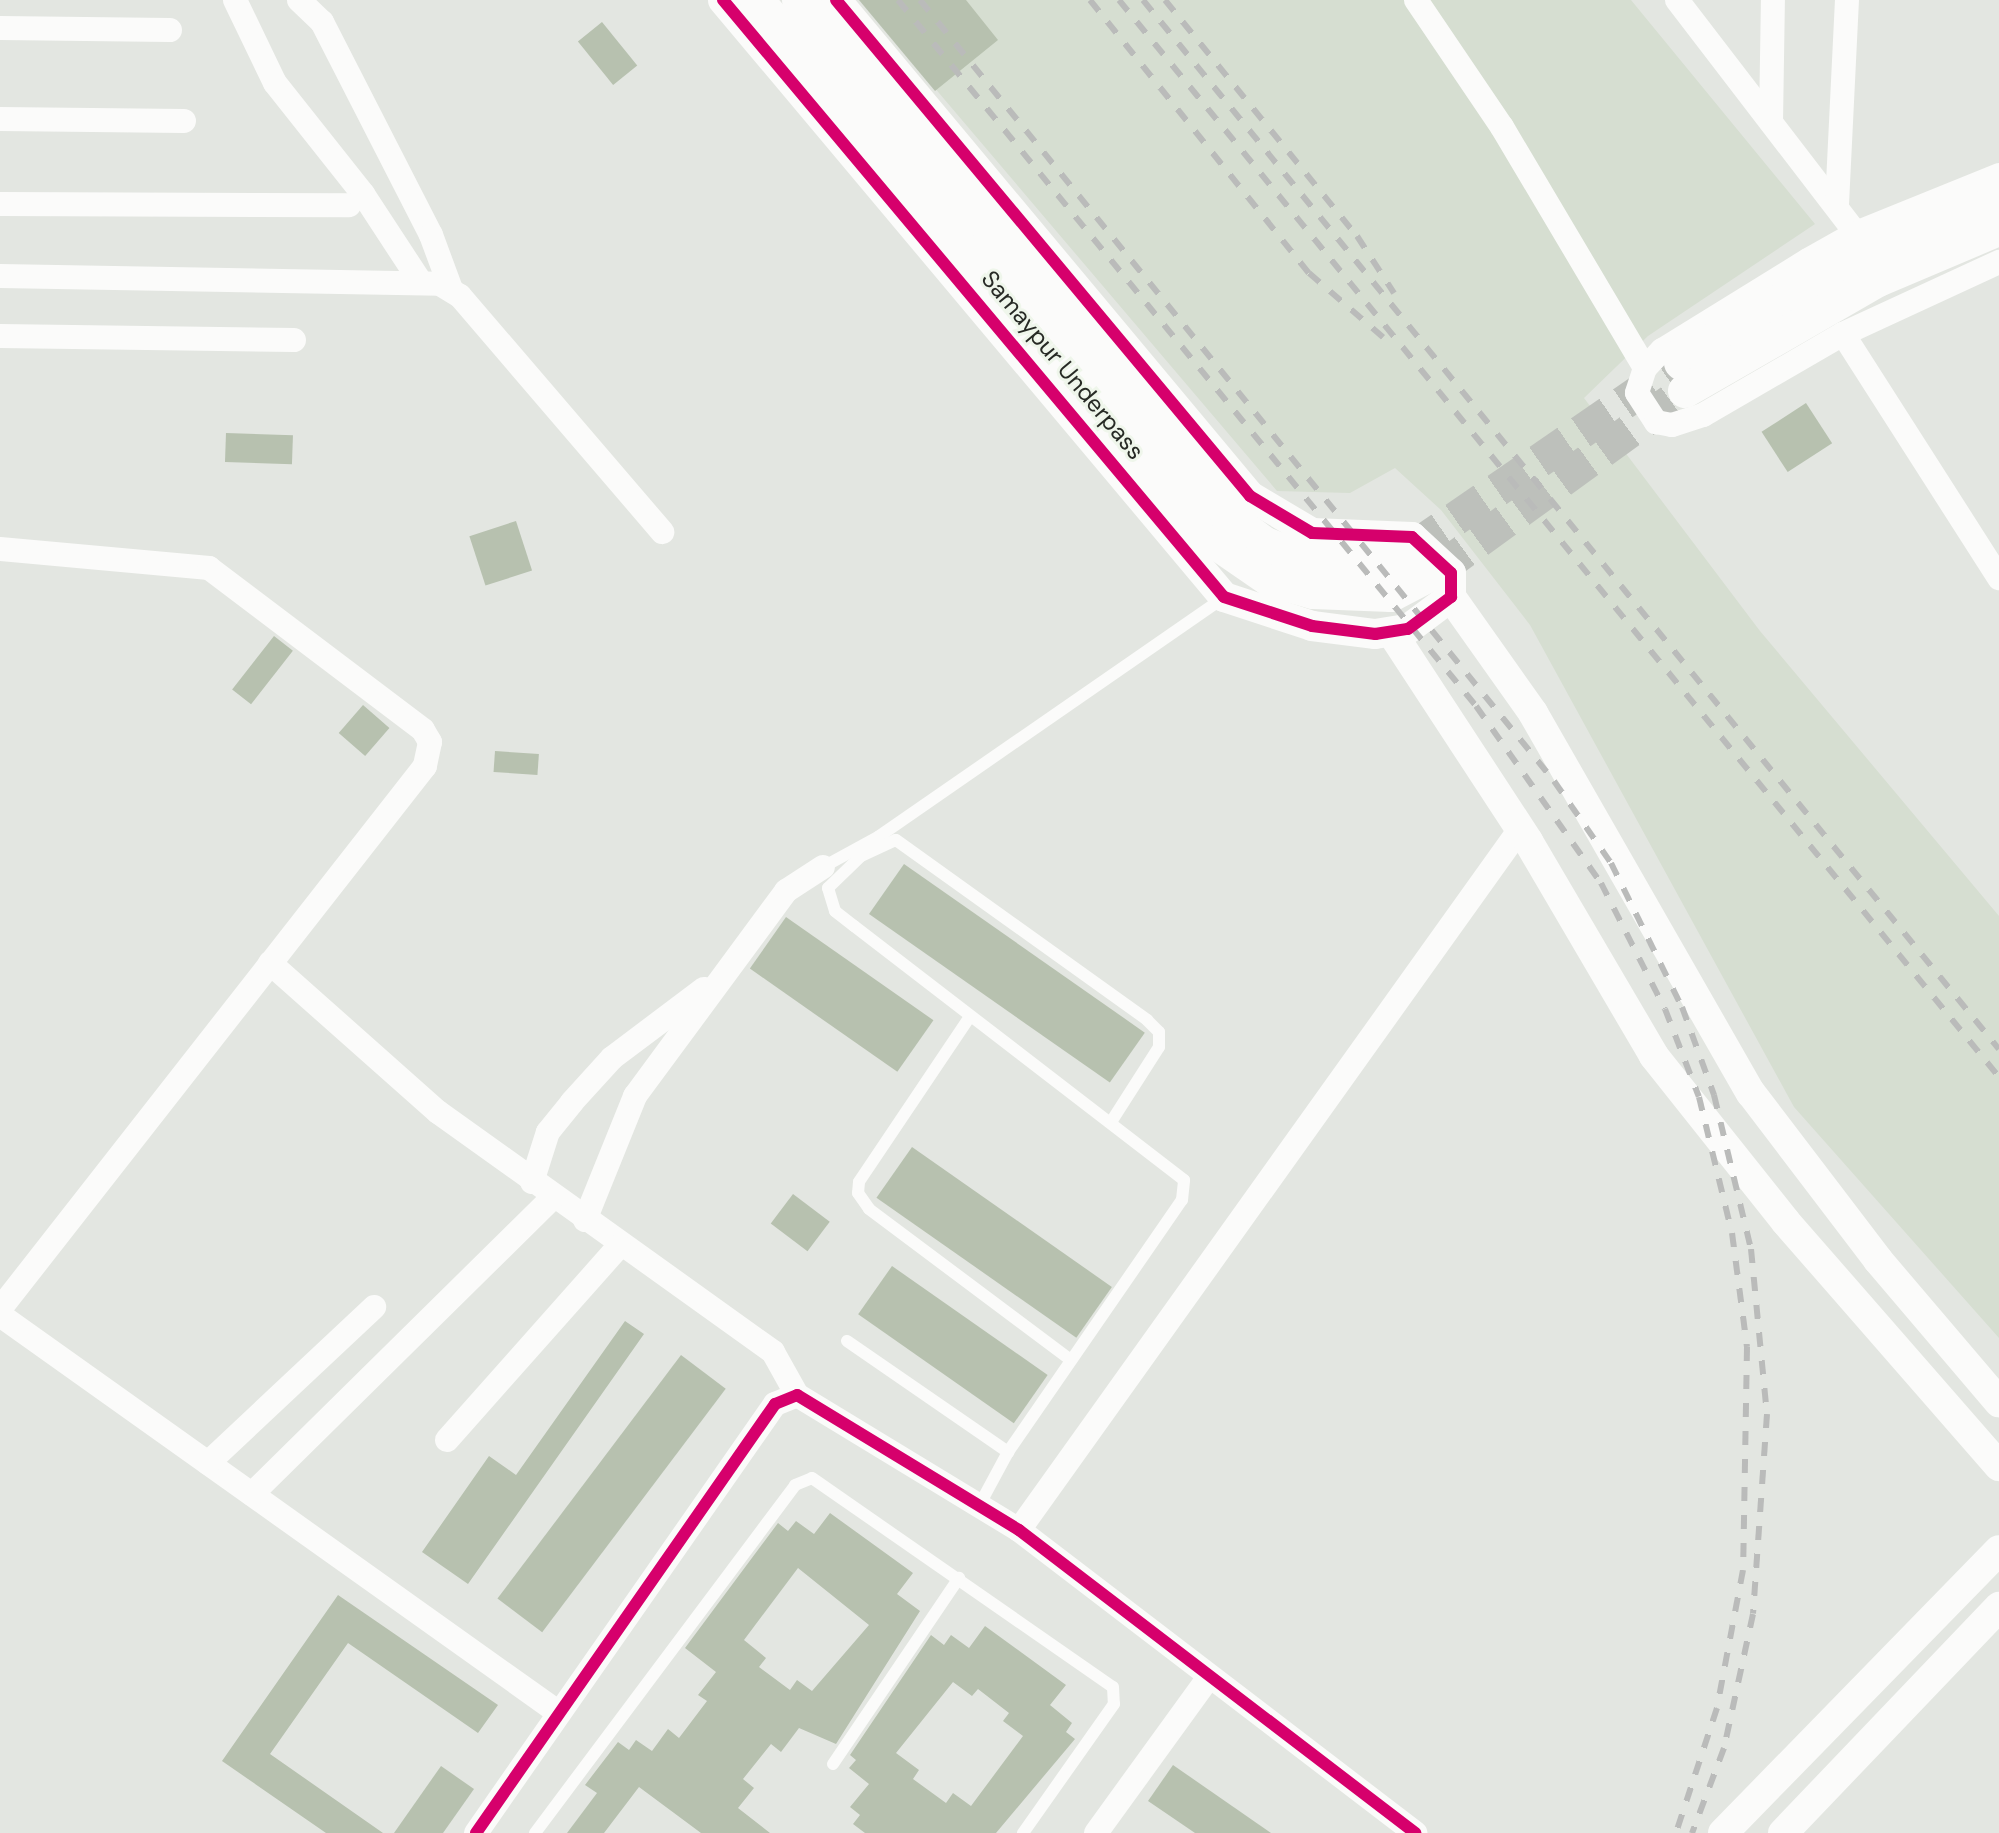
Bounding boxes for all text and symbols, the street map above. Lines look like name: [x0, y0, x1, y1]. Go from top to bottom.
street label: Samaypur Underpass: [976, 265, 1150, 465]

